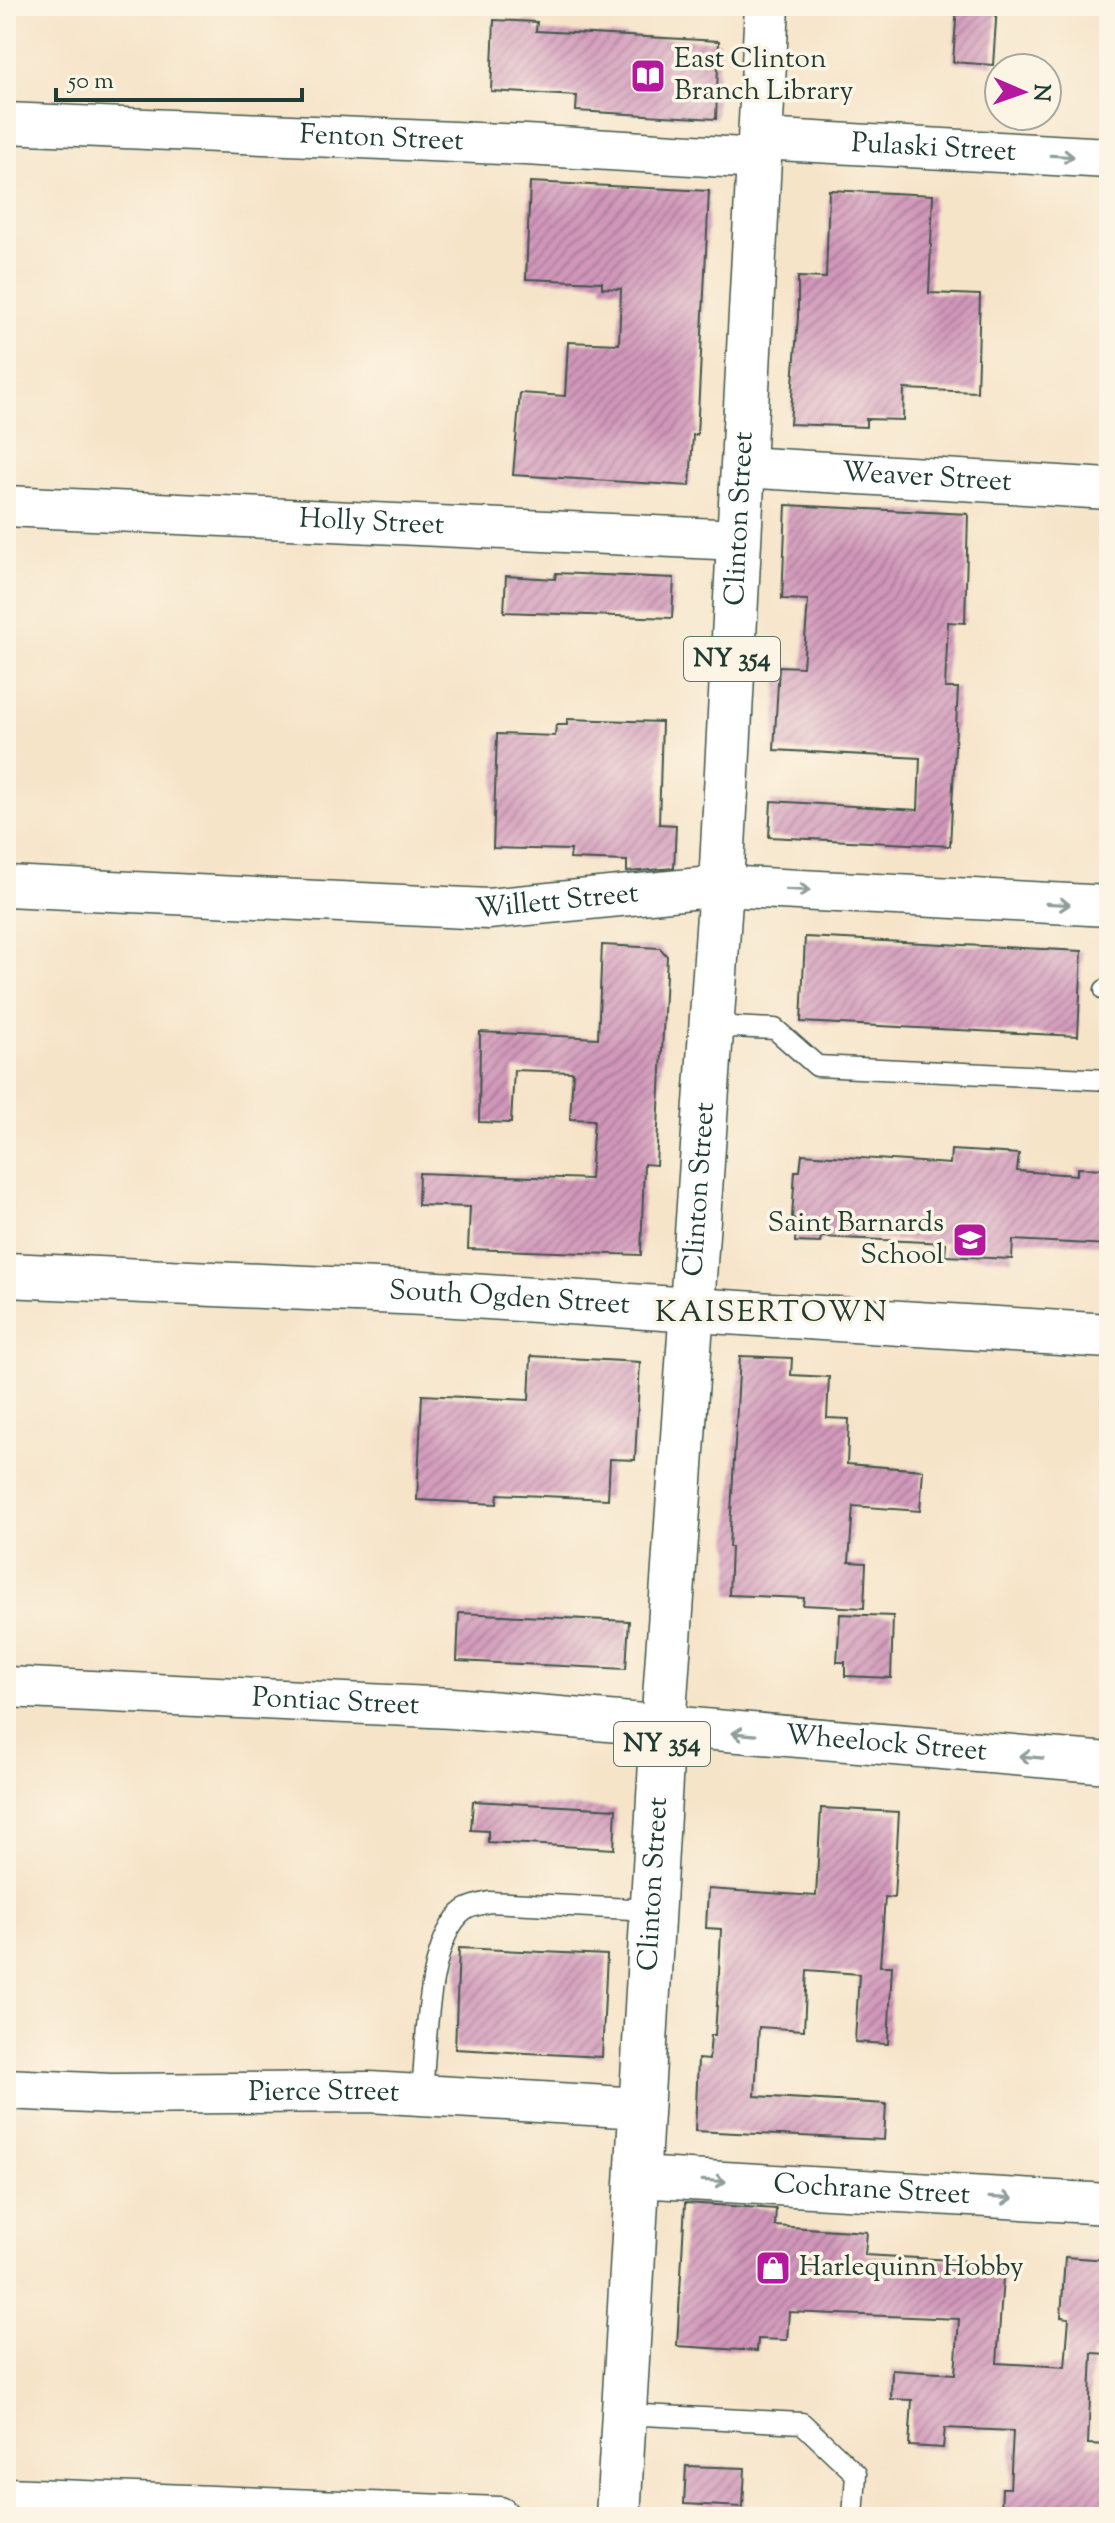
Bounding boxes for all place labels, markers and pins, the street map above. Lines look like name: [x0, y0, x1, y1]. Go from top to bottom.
place label: East Clinton Branch Library: [674, 40, 854, 112]
library icon: East Clinton Branch Library: [629, 57, 667, 95]
place label: Saint Barnards School: [768, 1204, 944, 1276]
school or university icon: Saint Barnards School: [951, 1221, 989, 1259]
place label: Harlequinn Hobby: [799, 2248, 1024, 2288]
shop icon: Harlequinn Hobby: [754, 2249, 792, 2287]

